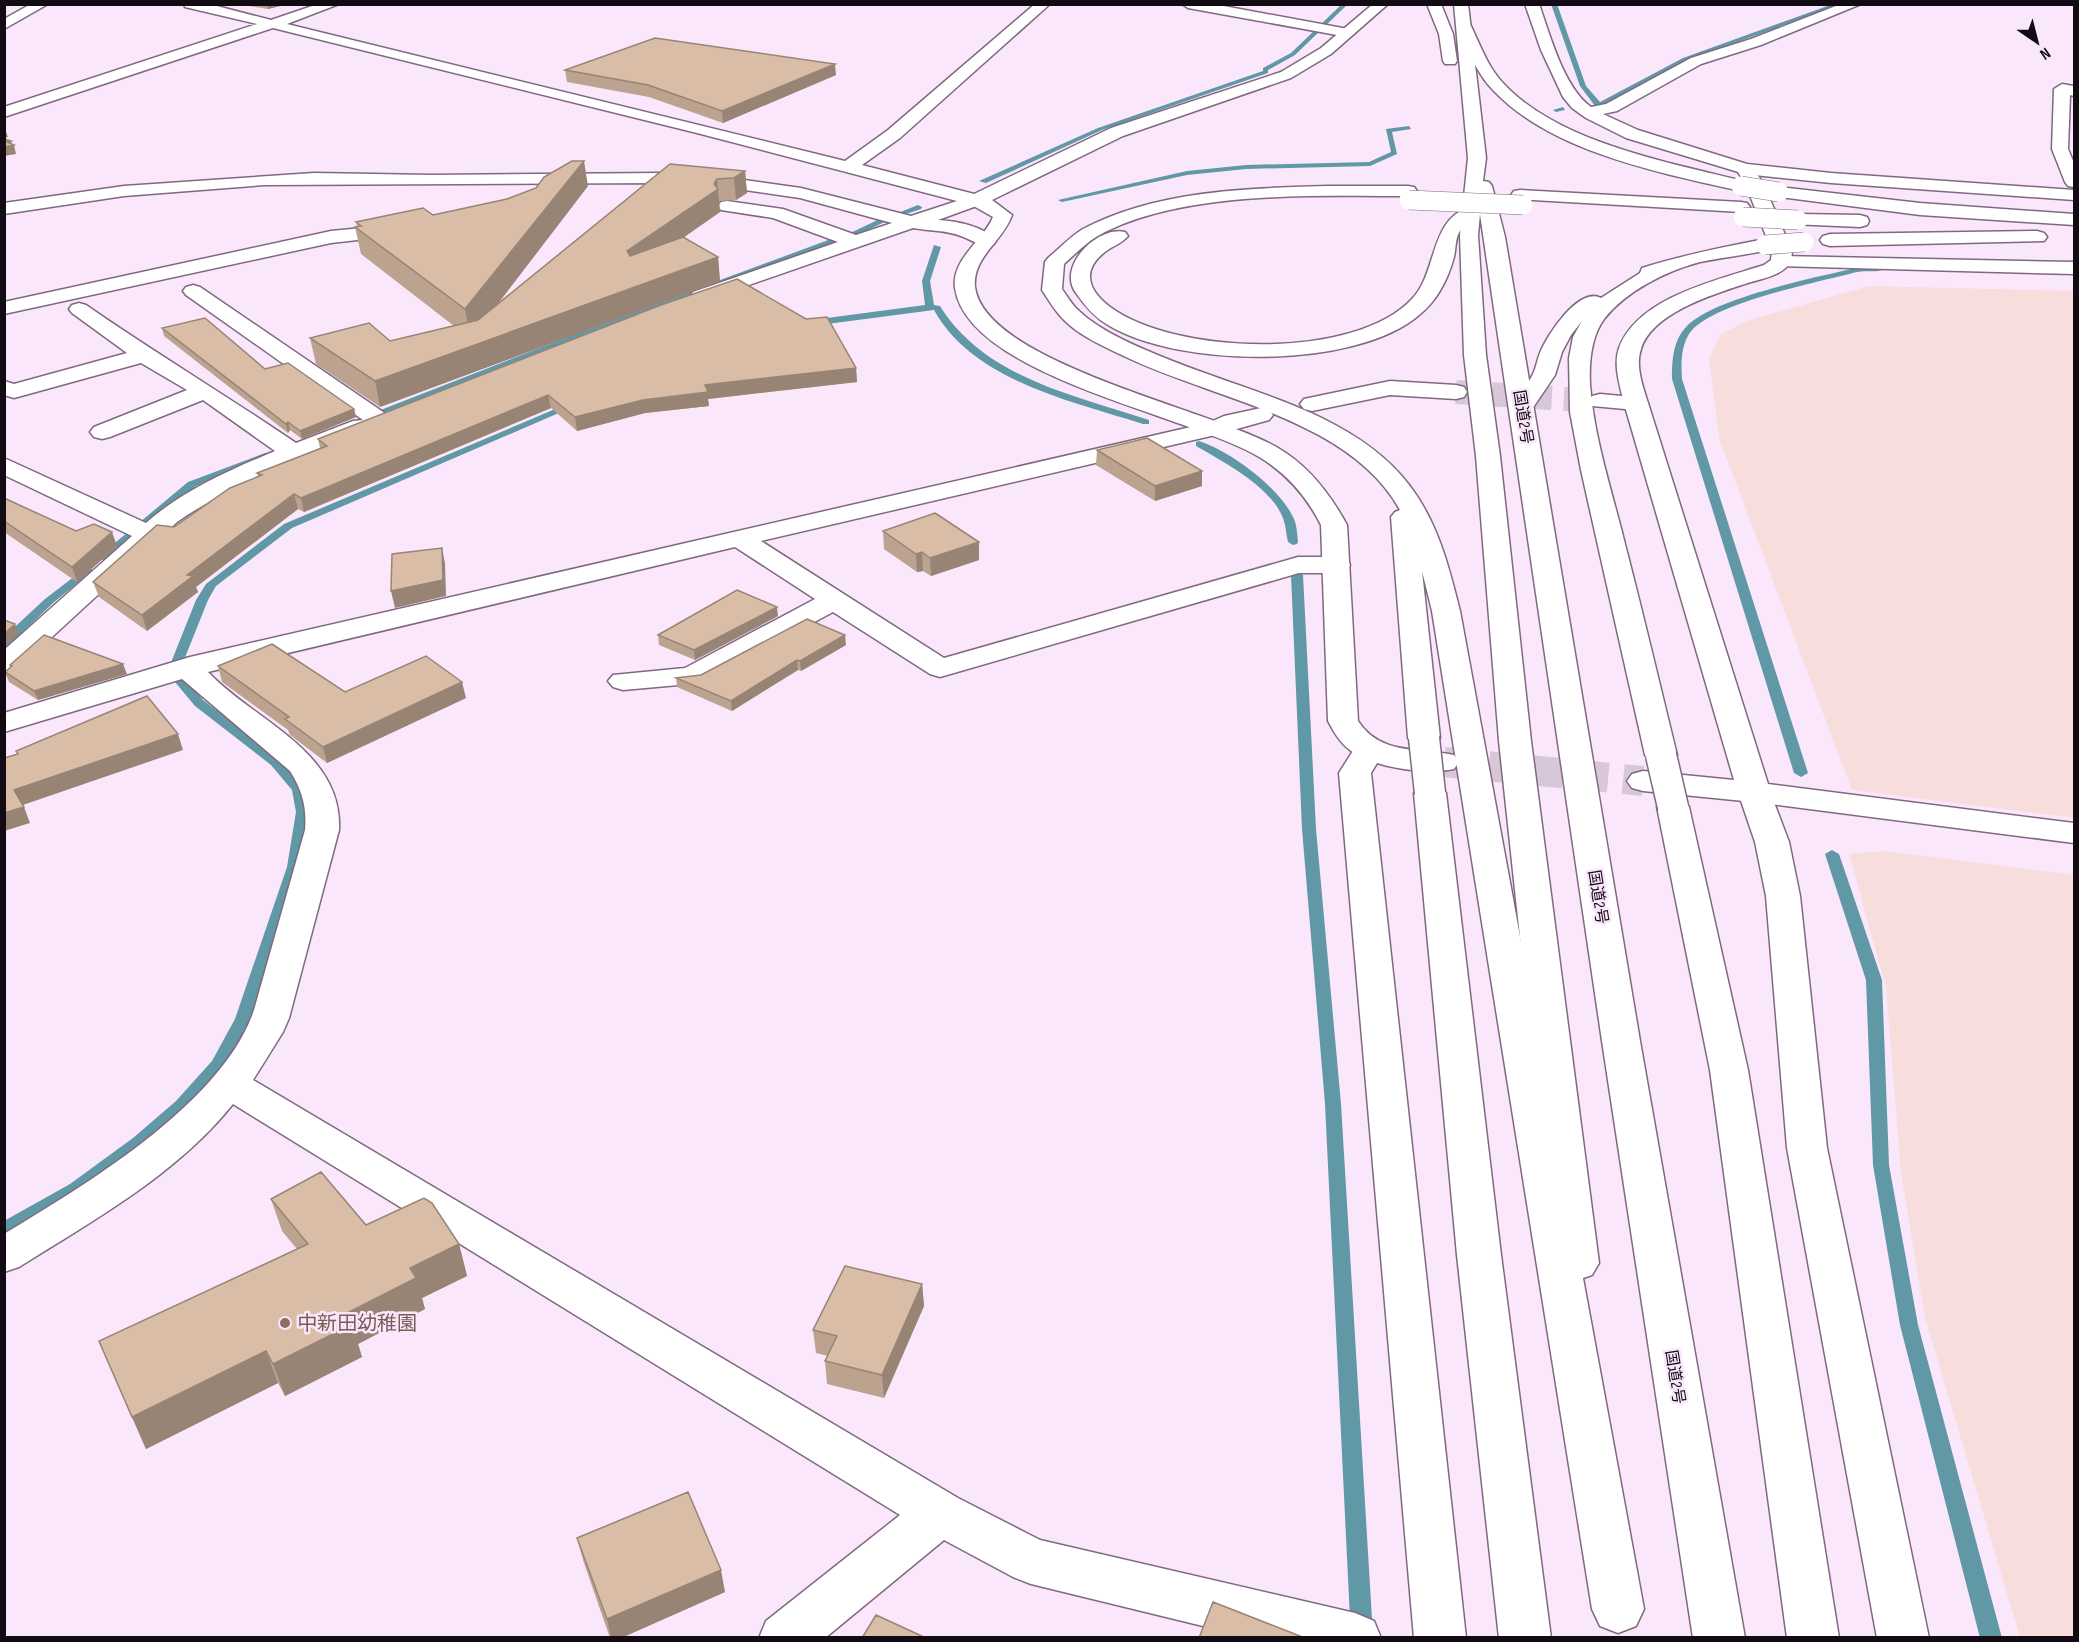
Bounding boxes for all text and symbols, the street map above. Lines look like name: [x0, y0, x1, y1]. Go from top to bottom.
north arrow: [2007, 12, 2067, 72]
text: N: [2036, 43, 2054, 63]
street label: 国道2号: [1509, 389, 1536, 446]
street label: 国道2号: [1584, 869, 1611, 926]
place label: 中新田幼稚園: [297, 1312, 417, 1336]
marker: 中新田幼稚園: [278, 1316, 292, 1330]
street label: 国道2号: [1661, 1349, 1688, 1406]

